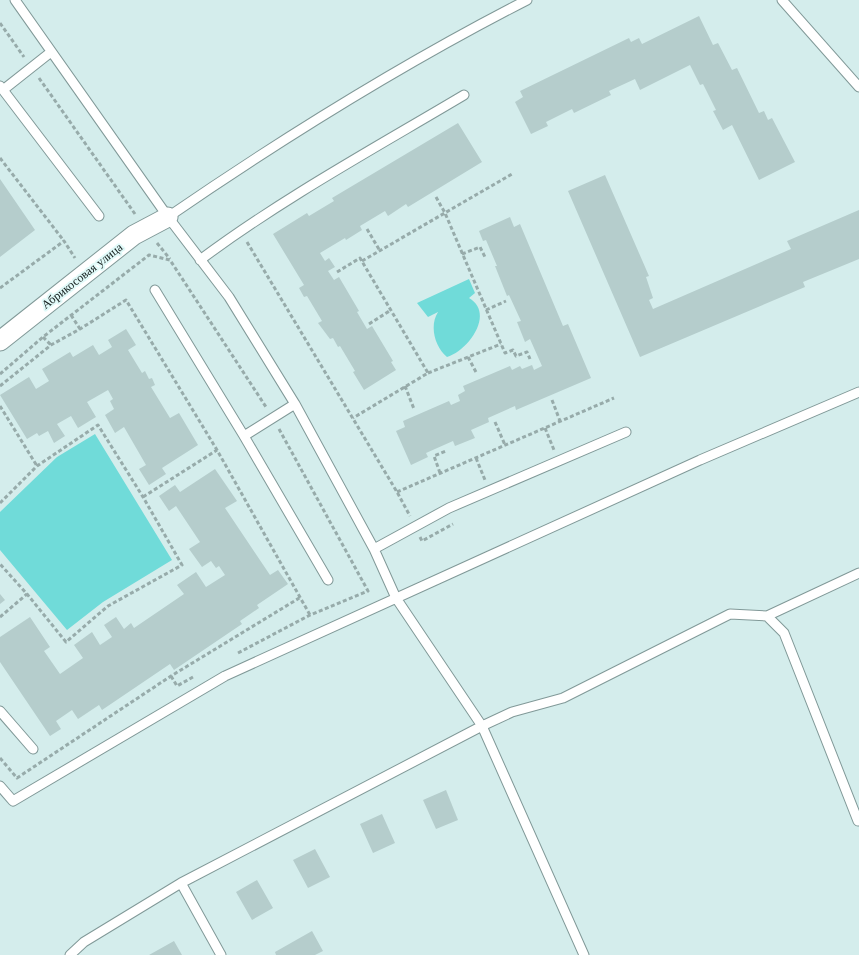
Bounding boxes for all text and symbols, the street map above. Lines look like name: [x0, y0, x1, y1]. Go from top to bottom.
street label: Абрикосовая улица: [38, 239, 126, 312]

